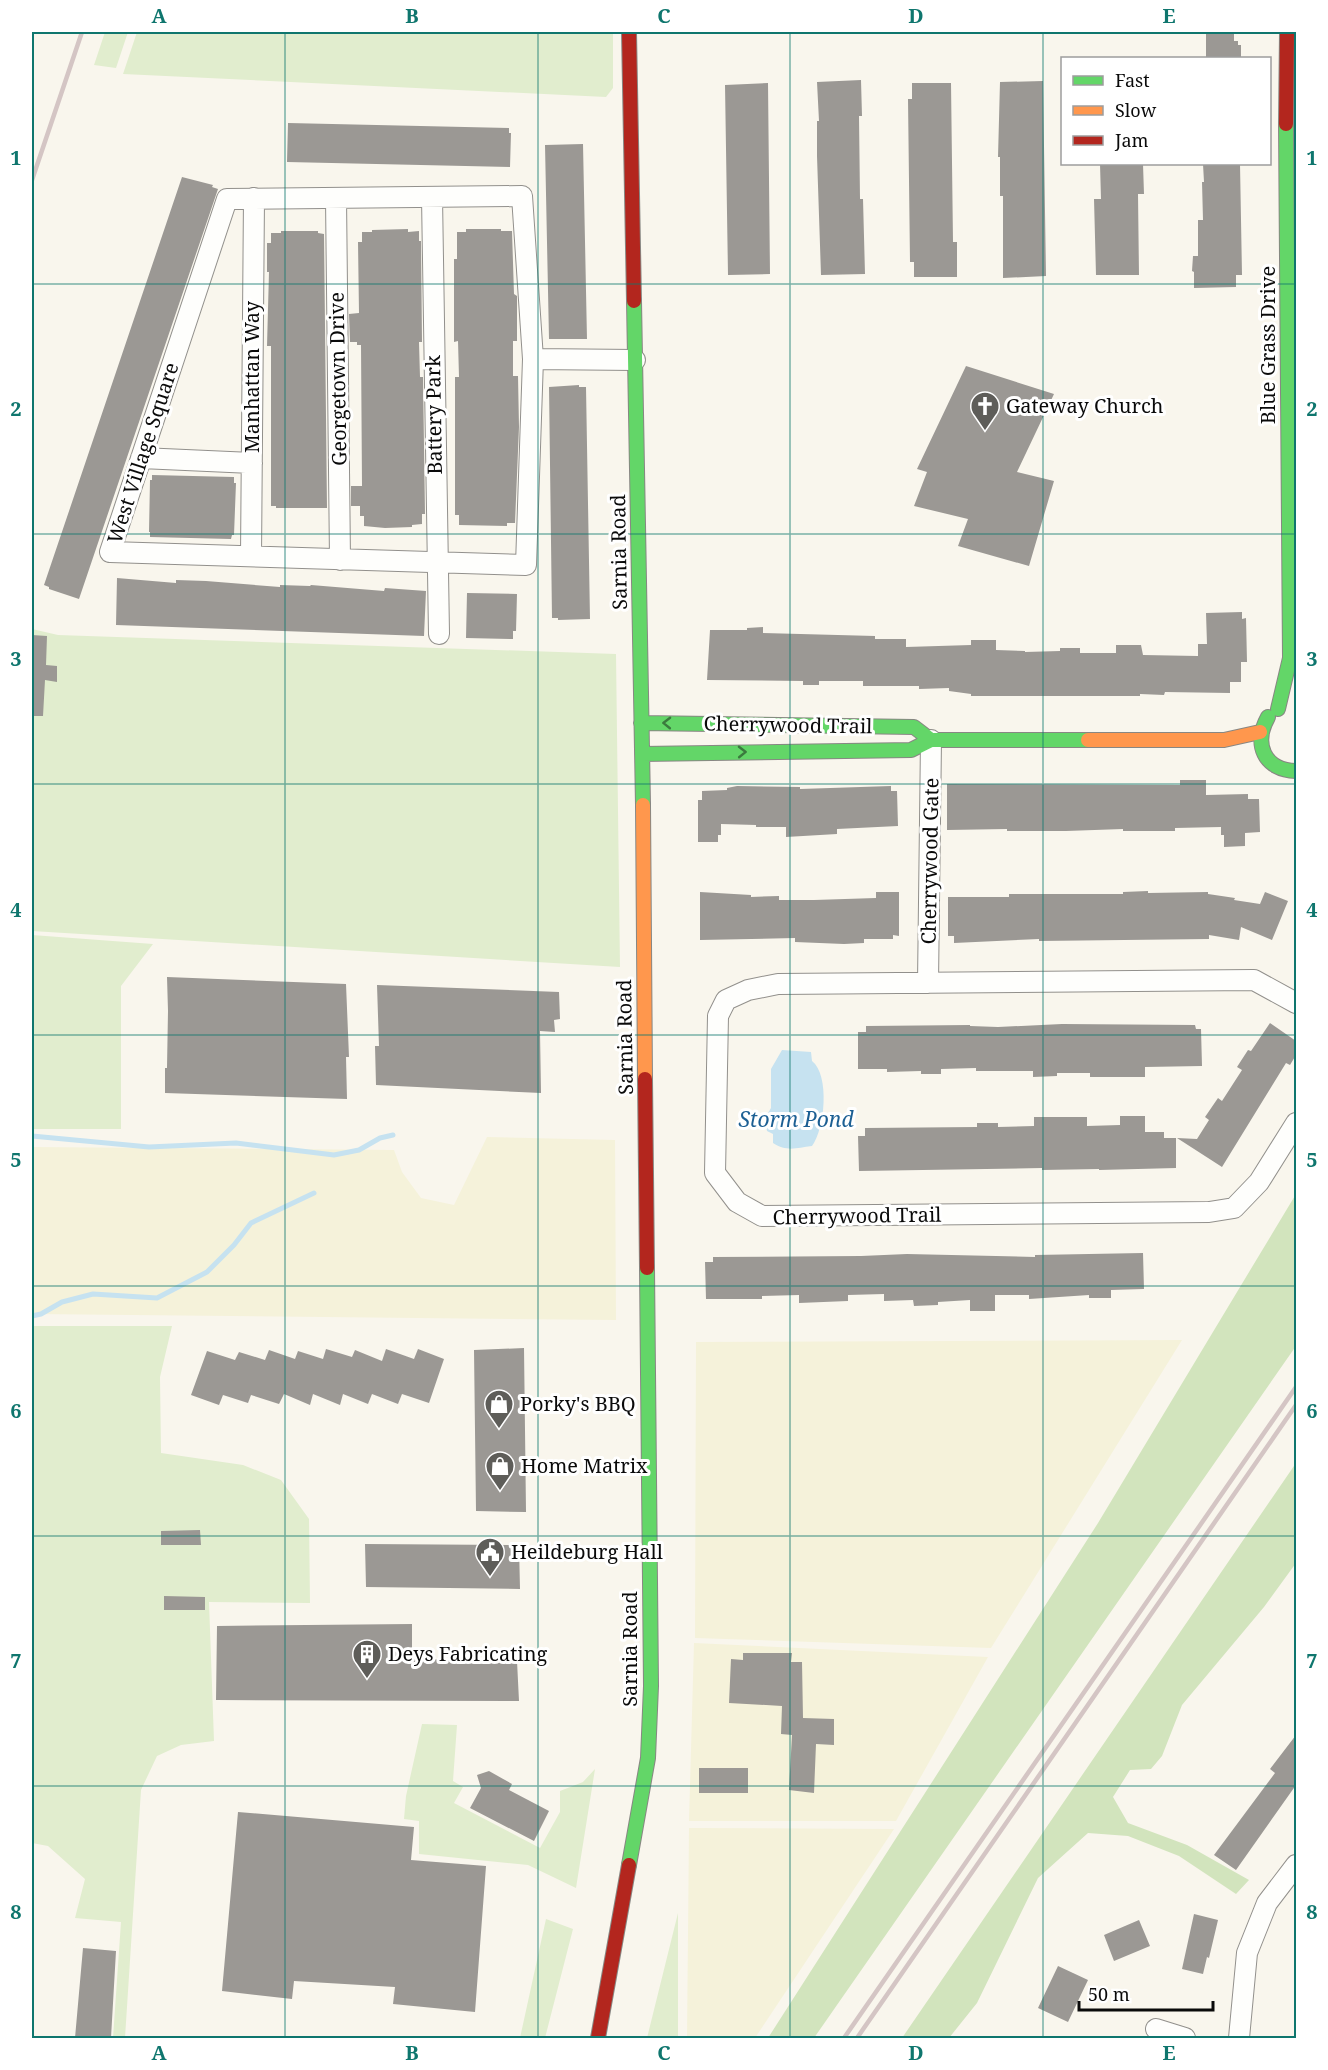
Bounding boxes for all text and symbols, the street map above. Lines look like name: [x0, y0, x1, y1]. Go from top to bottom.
text: A: [151, 2, 167, 29]
text: B: [405, 2, 419, 29]
text: C: [657, 2, 671, 29]
text: D: [908, 2, 924, 29]
text: E: [1162, 2, 1176, 29]
legend: [1061, 57, 1271, 165]
text: Fast: [1115, 68, 1150, 92]
text: Slow: [1115, 98, 1157, 122]
text: Jam: [1114, 128, 1149, 152]
text: 1: [10, 144, 22, 171]
text: 1: [1306, 144, 1318, 171]
street label: Blue Grass Drive: [1254, 266, 1281, 424]
street label: Georgetown Drive: [322, 292, 353, 466]
street label: Manhattan Way: [238, 300, 265, 453]
street label: Battery Park: [419, 355, 448, 475]
street label: West Village Square: [100, 359, 185, 547]
church icon: Gateway Church: [969, 390, 1001, 432]
place label: Gateway Church: [1006, 392, 1164, 419]
text: 2: [10, 395, 22, 422]
text: 2: [1306, 395, 1318, 422]
street label: Sarnia Road: [604, 494, 633, 610]
text: 3: [10, 645, 22, 672]
text: 3: [1306, 645, 1318, 672]
street label: Cherrywood Trail: [703, 710, 873, 739]
one-way arrow: [663, 717, 672, 729]
one-way arrow: [738, 746, 747, 758]
street label: Cherrywood Gate: [915, 777, 944, 945]
text: 4: [10, 896, 22, 923]
text: 4: [1306, 896, 1318, 923]
street label: Sarnia Road: [610, 979, 639, 1095]
water label: Storm Pond: [738, 1105, 854, 1133]
text: 5: [10, 1146, 22, 1173]
text: 5: [1306, 1146, 1318, 1173]
street label: Cherrywood Trail: [772, 1201, 942, 1230]
shop icon: Porky's BBQ: [483, 1388, 515, 1430]
place label: Porky's BBQ: [520, 1390, 636, 1417]
text: 6: [10, 1397, 22, 1424]
text: 6: [1306, 1397, 1318, 1424]
shop icon: Home Matrix: [484, 1450, 516, 1492]
place label: Home Matrix: [521, 1452, 648, 1479]
public building icon: Heildeburg Hall: [474, 1536, 506, 1578]
place label: Heildeburg Hall: [511, 1538, 663, 1565]
street label: Sarnia Road: [616, 1591, 643, 1707]
building icon: Deys Fabricating: [351, 1638, 383, 1680]
place label: Deys Fabricating: [388, 1640, 548, 1667]
text: 7: [10, 1647, 22, 1674]
text: 7: [1306, 1647, 1318, 1674]
text: 8: [10, 1898, 22, 1925]
text: 8: [1306, 1898, 1318, 1925]
scale bar: [1079, 1974, 1212, 2012]
text: 50 m: [1088, 1982, 1130, 2006]
text: A: [151, 2039, 167, 2066]
text: B: [405, 2039, 419, 2066]
text: C: [657, 2039, 671, 2066]
text: D: [908, 2039, 924, 2066]
text: E: [1162, 2039, 1176, 2066]

